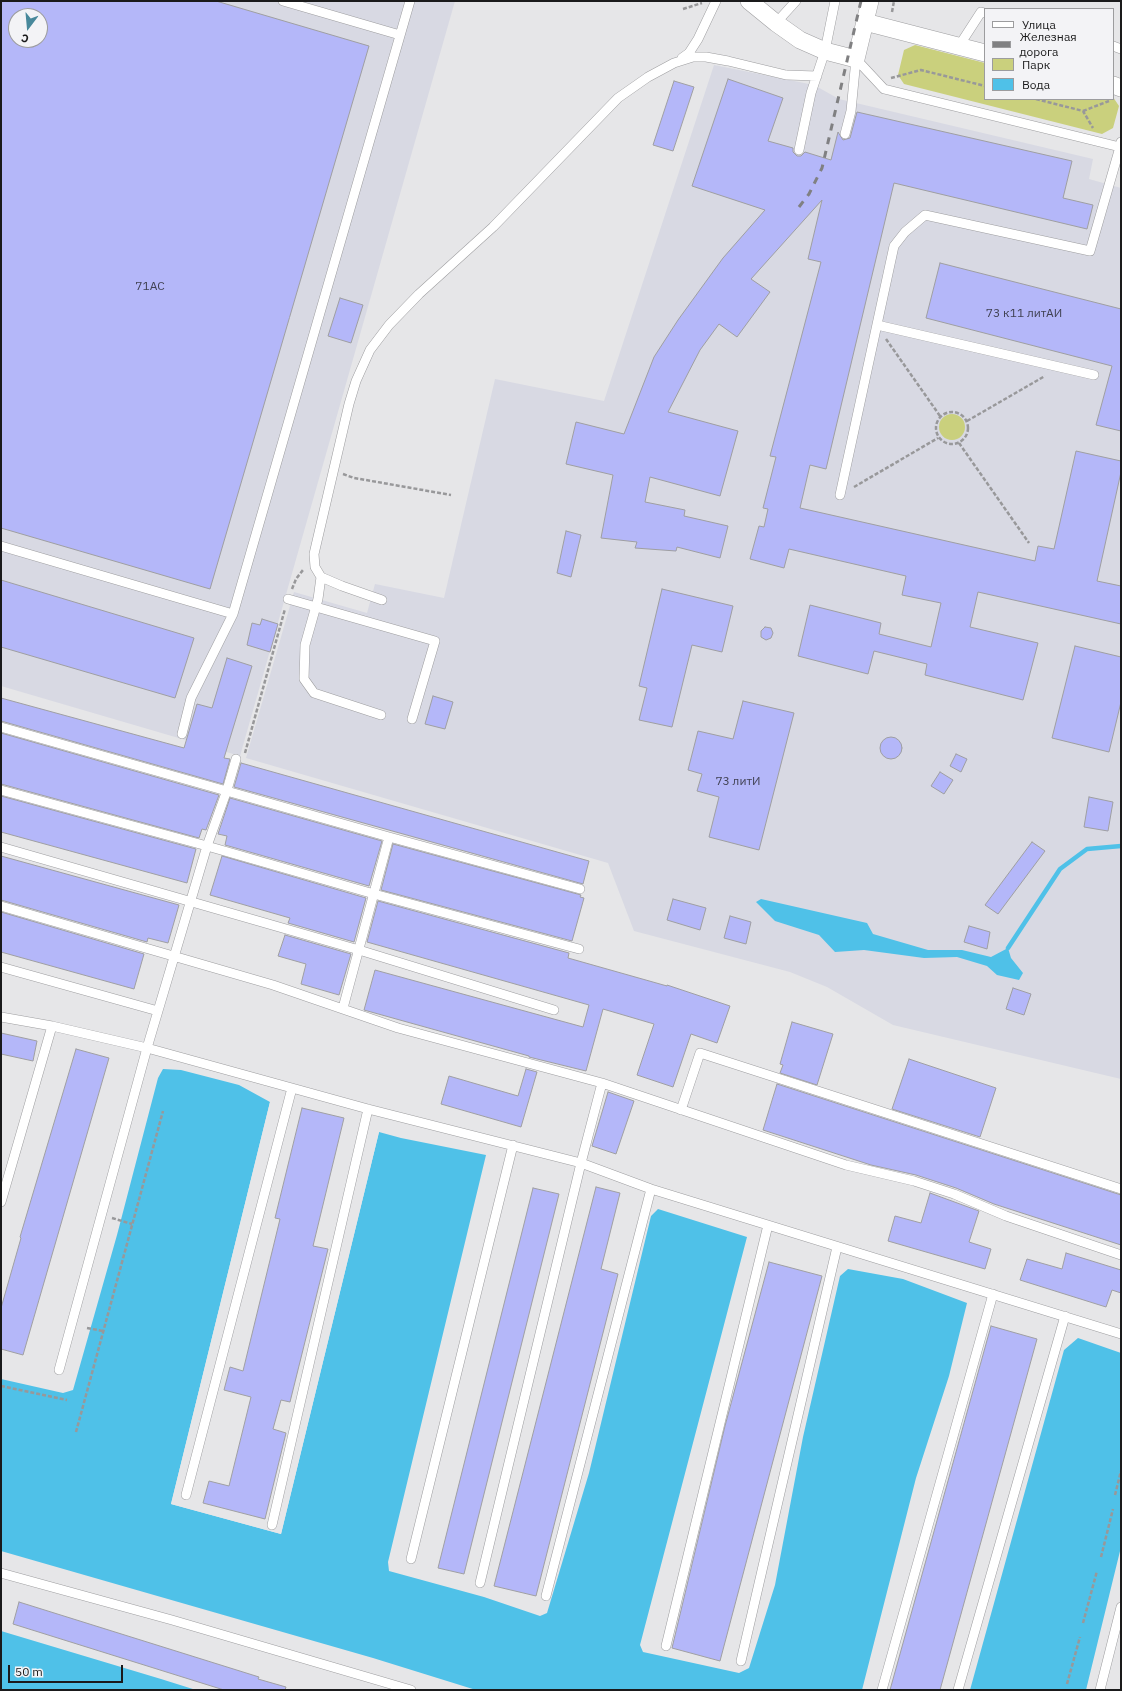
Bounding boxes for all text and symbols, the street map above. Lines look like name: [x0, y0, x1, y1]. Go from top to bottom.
north arrow: [8, 8, 48, 48]
legend: [984, 8, 1114, 100]
text: Улица: [1022, 17, 1056, 32]
text: Железная дорога: [1019, 29, 1077, 59]
text: С: [20, 31, 30, 46]
text: Парк: [1022, 57, 1050, 72]
text: Вода: [1022, 77, 1050, 92]
house number: 71АС: [135, 280, 165, 294]
house number: 73 к11 литАИ: [986, 307, 1062, 321]
house number: 73 литИ: [715, 775, 761, 789]
scale bar: [10, 1657, 125, 1683]
text: 50 m: [15, 1664, 43, 1679]

